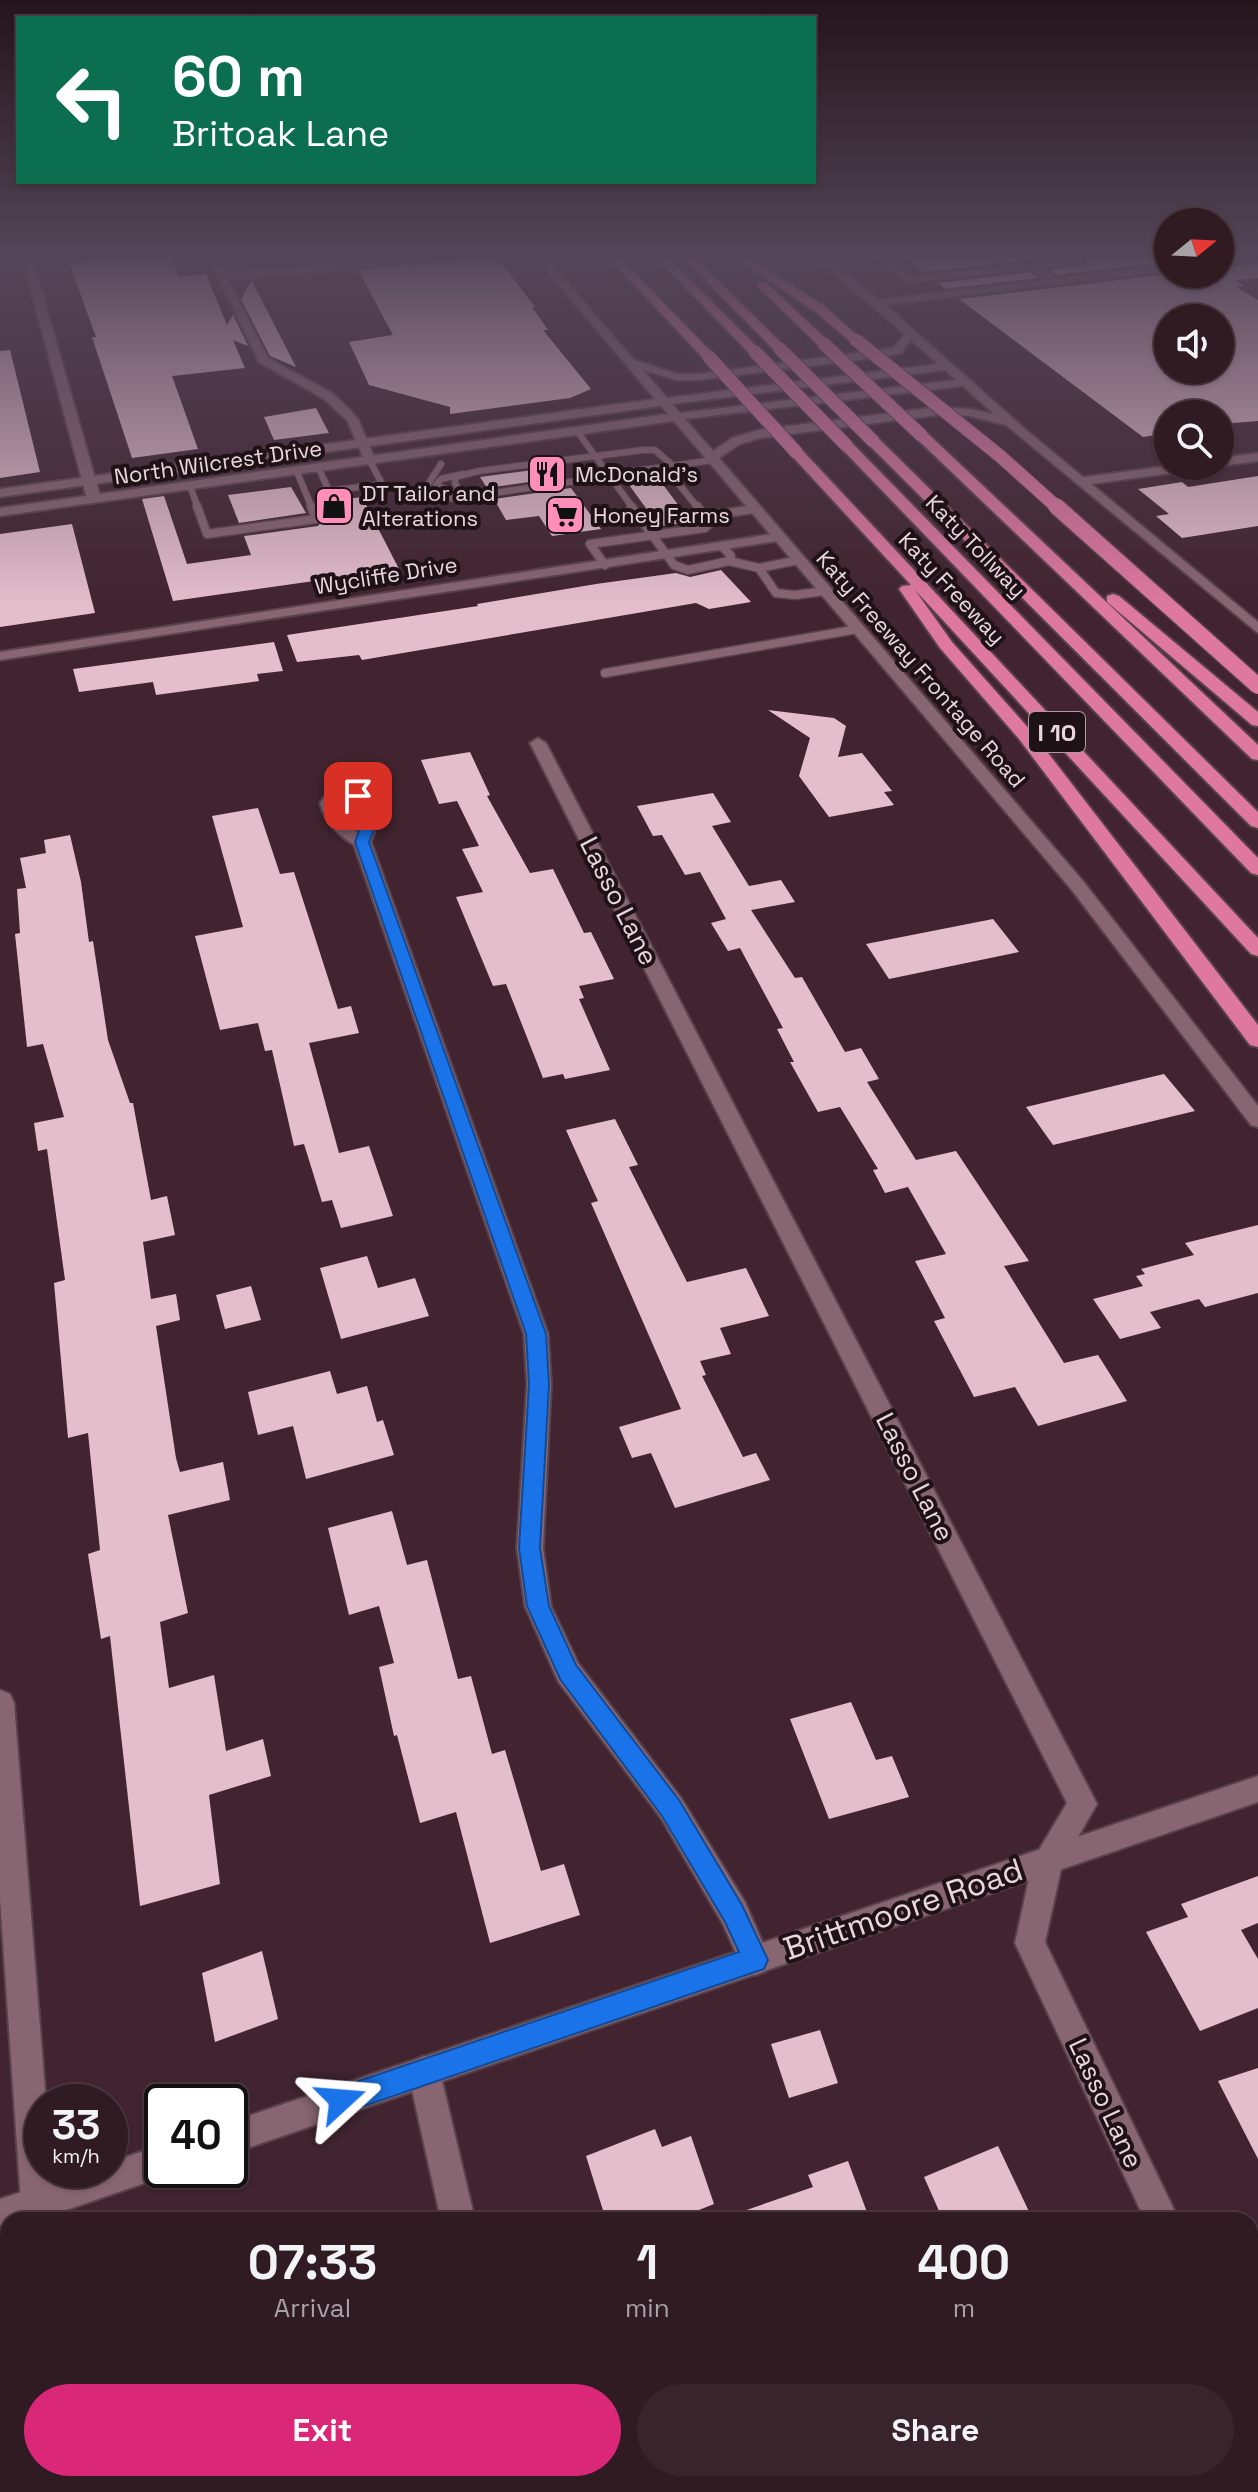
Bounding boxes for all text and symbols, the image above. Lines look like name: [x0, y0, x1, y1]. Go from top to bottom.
text: 60 m: [172, 41, 305, 112]
icon: left: [40, 48, 144, 152]
text: Britoak Lane: [172, 111, 389, 157]
north arrow: [1154, 208, 1234, 288]
map controls: [1154, 208, 1234, 480]
button: sound: [1154, 304, 1234, 384]
button: search: [1154, 400, 1234, 480]
street label: North Wilcrest Drive: [112, 434, 324, 490]
restaurant icon: McDonald's: [526, 453, 568, 495]
place label: McDonald's: [575, 460, 698, 488]
place label: DT Tailor and Alterations: [362, 479, 496, 532]
shop icon: DT Tailor and Alterations: [313, 485, 355, 527]
street label: Katy Tollway: [920, 489, 1032, 603]
supermarket icon: Honey Farms: [544, 494, 586, 536]
place label: Honey Farms: [593, 501, 730, 529]
street label: Katy Freeway: [893, 526, 1011, 650]
street label: Katy Freeway Frontage Road: [810, 545, 1032, 793]
street label: Wycliffe Drive: [313, 550, 459, 600]
road number: I 10: [1029, 712, 1085, 752]
pin: [324, 762, 392, 830]
icon: arrive: [336, 774, 380, 818]
street label: Lasso Lane: [572, 831, 666, 971]
street label: Lasso Lane: [868, 1407, 962, 1547]
street label: Brittmoore Road: [778, 1849, 1028, 1969]
street label: Lasso Lane: [1061, 2033, 1151, 2173]
position arrow: [299, 2058, 383, 2142]
speed limit sign: 40: [144, 2084, 248, 2188]
text: 33: [52, 2100, 100, 2151]
text: km/h: [52, 2143, 100, 2169]
text: 07:33: [248, 2232, 377, 2293]
text: 1: [636, 2232, 658, 2293]
text: 400: [917, 2232, 1010, 2293]
text: Arrival: [274, 2291, 351, 2325]
text: min: [625, 2291, 670, 2325]
text: m: [953, 2291, 975, 2325]
button: Exit: [24, 2384, 621, 2476]
button: Share: [637, 2384, 1234, 2476]

